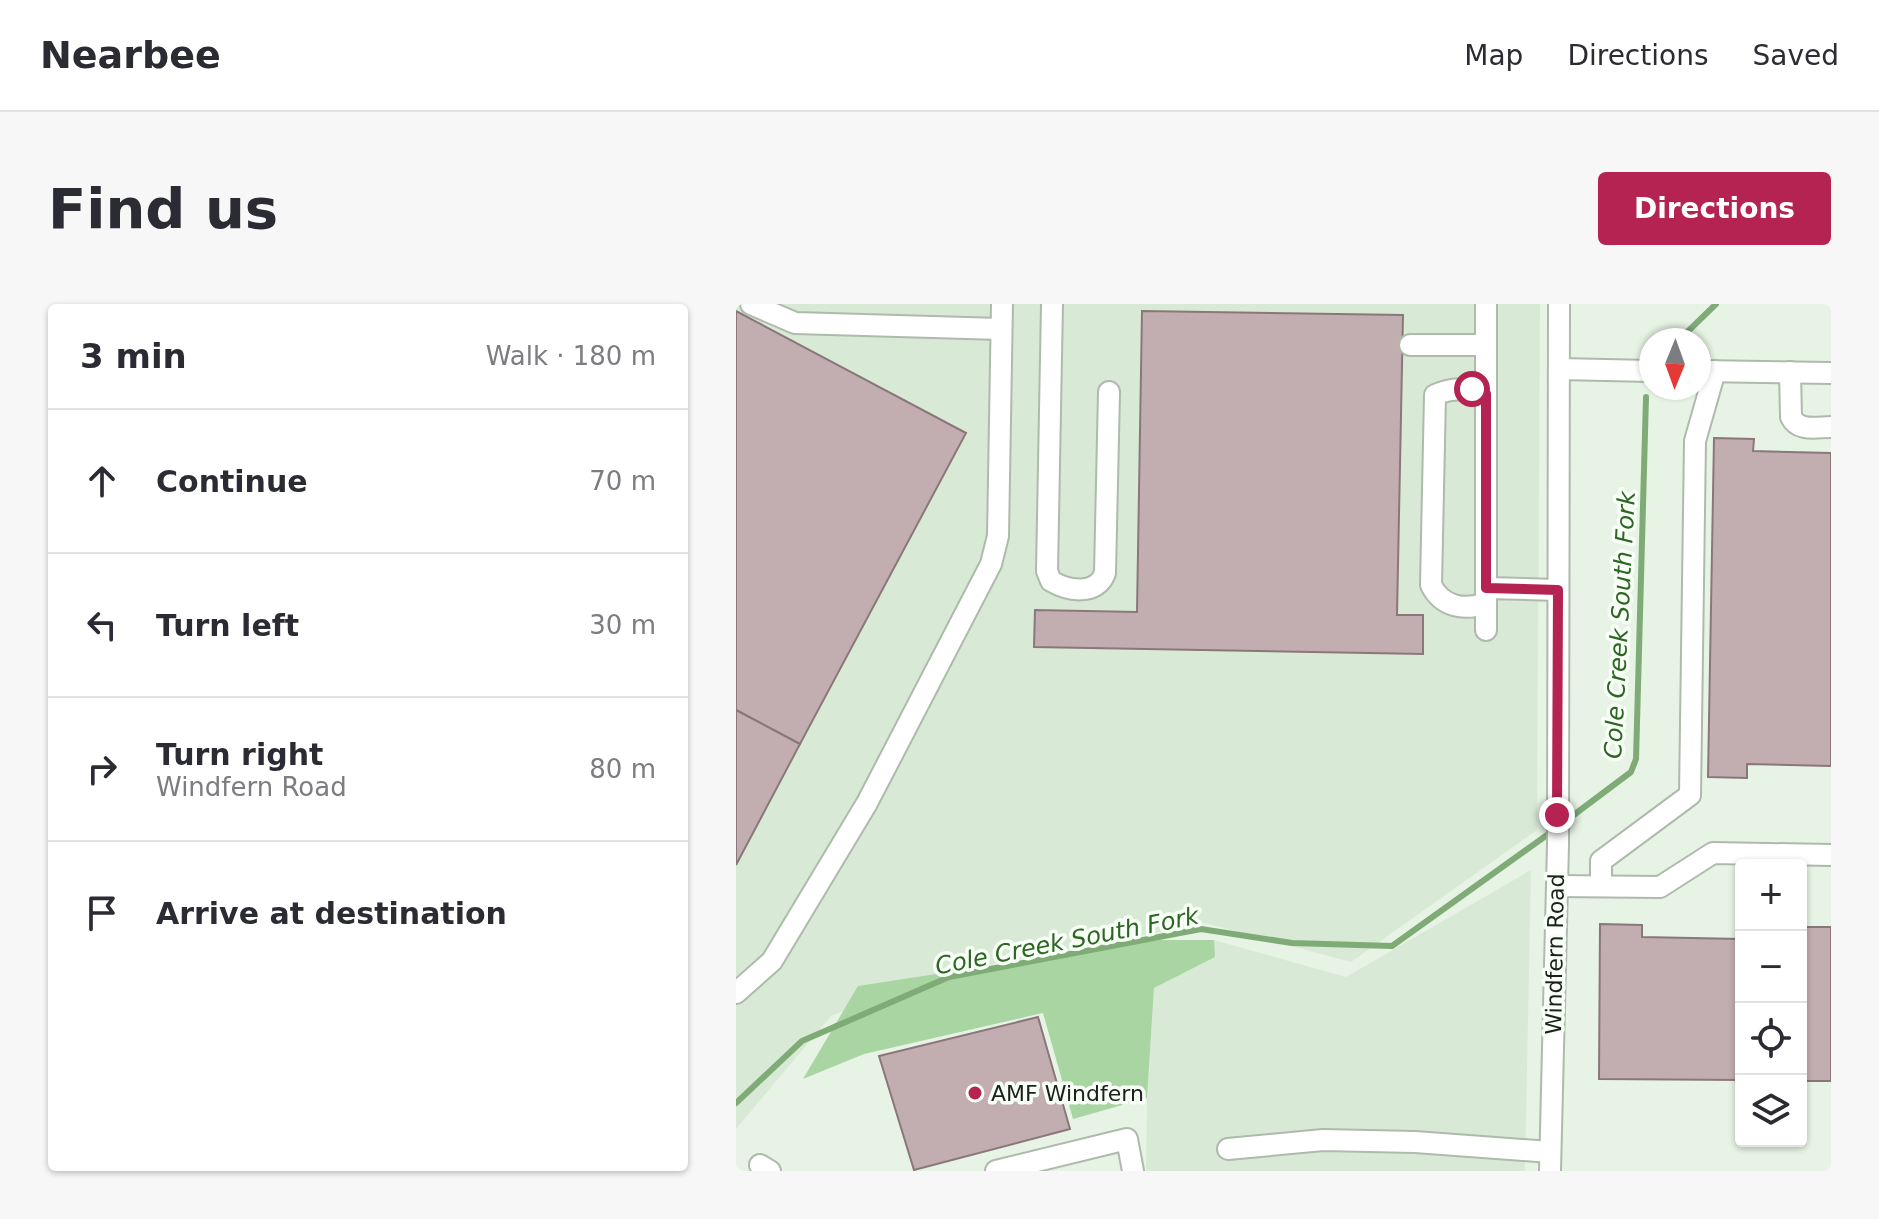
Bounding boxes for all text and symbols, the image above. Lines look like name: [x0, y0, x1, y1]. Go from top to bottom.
text: Nearbee: [40, 33, 221, 77]
text: Map: [1464, 39, 1523, 72]
text: Directions: [1567, 39, 1708, 72]
text: Saved: [1752, 39, 1839, 72]
button: Directions: [1598, 172, 1831, 245]
text: Find us: [48, 176, 278, 241]
north arrow: [1639, 328, 1711, 400]
text: 3 min: [80, 336, 187, 376]
text: Walk · 180 m: [486, 341, 656, 371]
route start: [1454, 371, 1490, 407]
icon: ahead: [80, 459, 124, 503]
text: Continue: [156, 464, 308, 499]
text: 70 m: [589, 466, 656, 496]
water label: Cole Creek South Fork: [1599, 489, 1641, 759]
icon: left: [80, 603, 124, 647]
text: Turn left: [156, 608, 299, 643]
text: 30 m: [589, 610, 656, 640]
text: Turn right: [156, 737, 323, 772]
icon: right: [80, 747, 124, 791]
text: 80 m: [589, 754, 656, 784]
text: Windfern Road: [156, 772, 347, 802]
route end: [1539, 797, 1575, 833]
map controls: [1735, 859, 1807, 1147]
button: +: [1735, 859, 1807, 931]
street label: Windfern Road: [1541, 873, 1569, 1035]
icon: arrive: [80, 891, 124, 935]
text: Arrive at destination: [156, 896, 507, 931]
water label: Cole Creek South Fork: [933, 901, 1202, 980]
button: −: [1735, 931, 1807, 1003]
button: locate: [1735, 1003, 1807, 1075]
button: layers: [1735, 1075, 1807, 1147]
place label: AMF Windfern: [991, 1081, 1144, 1106]
marker: AMF Windfern: [966, 1084, 984, 1102]

